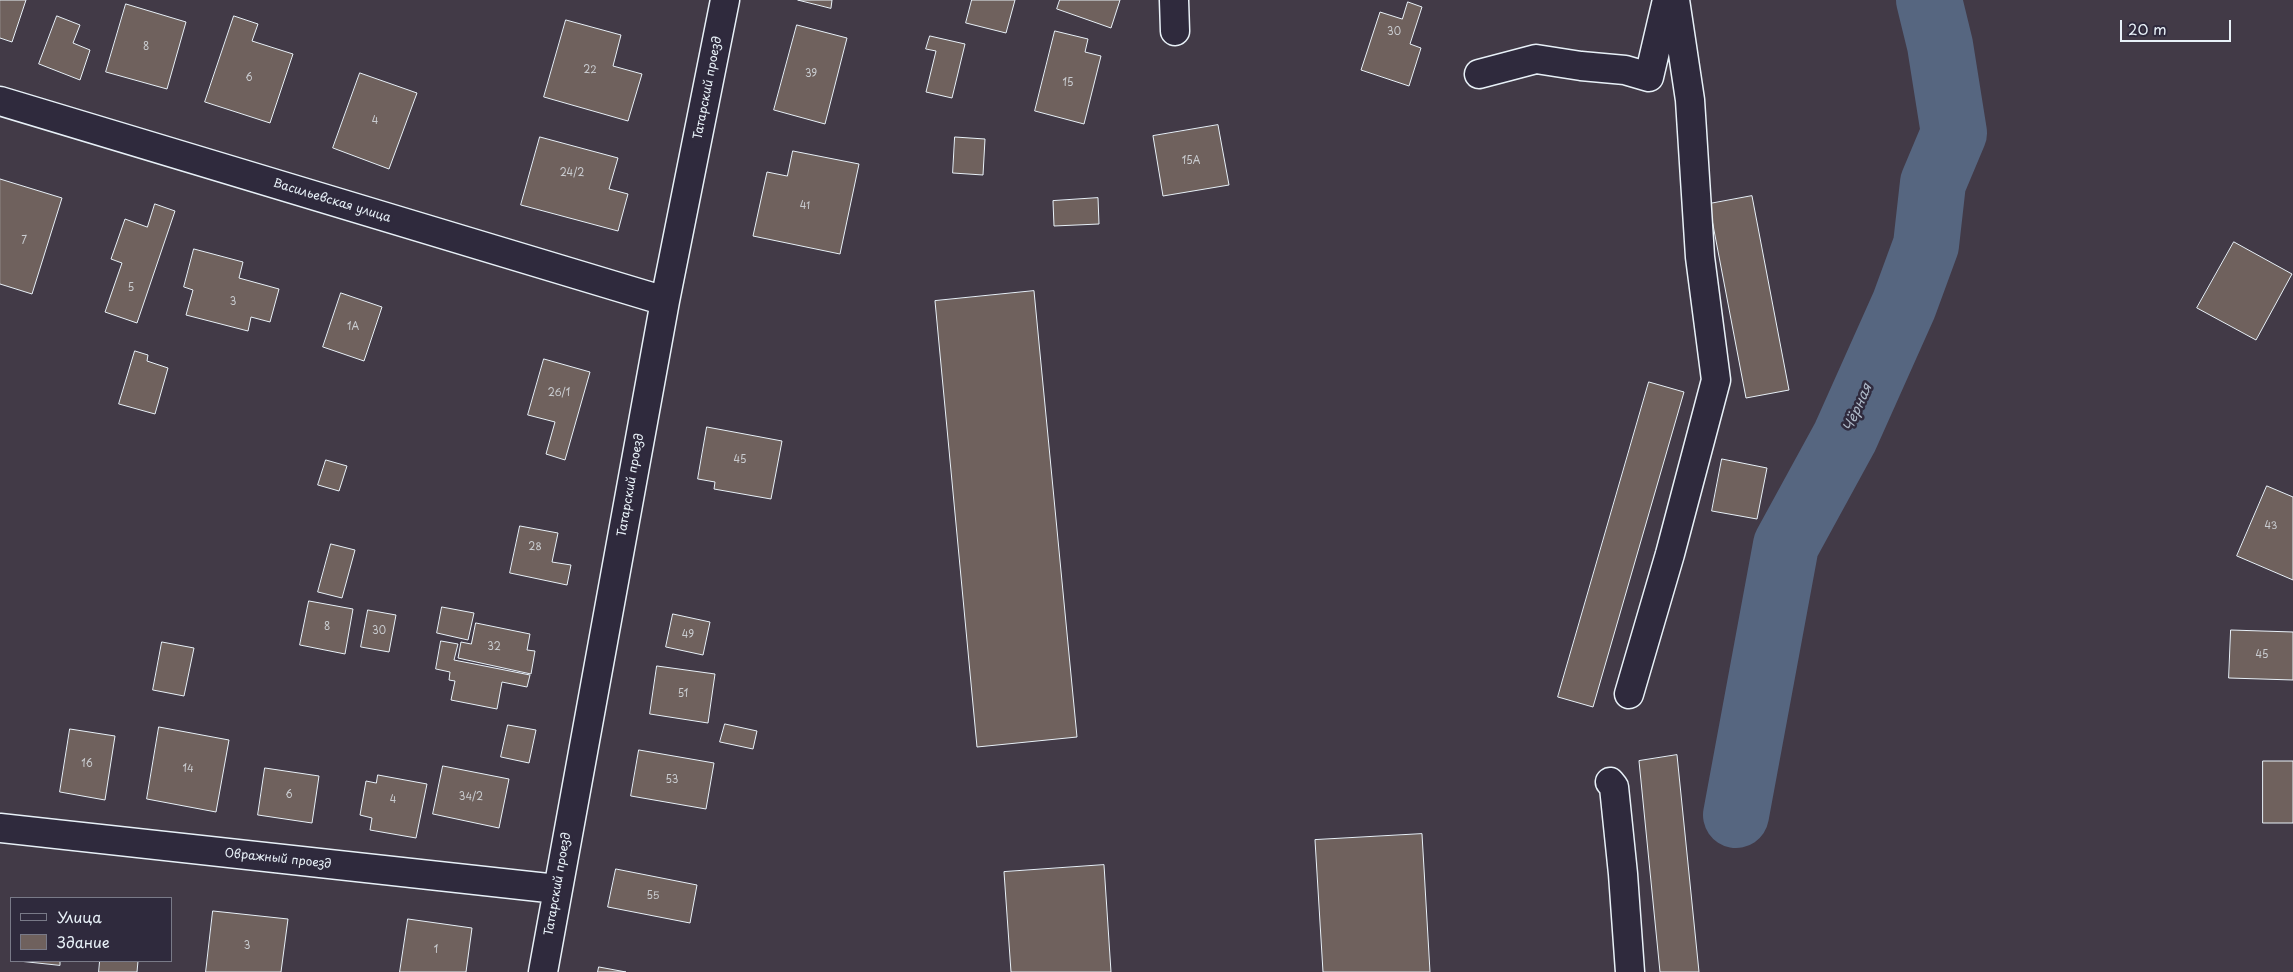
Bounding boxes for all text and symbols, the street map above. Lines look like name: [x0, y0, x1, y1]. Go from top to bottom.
scale bar: [2123, 10, 2234, 42]
text: 20 m: [2128, 17, 2167, 40]
house number: 30: [1387, 26, 1401, 38]
street label: Татарский проезд: [691, 35, 725, 141]
house number: 8: [143, 41, 149, 53]
house number: 22: [583, 64, 597, 76]
house number: 39: [805, 68, 817, 80]
house number: 6: [245, 72, 253, 84]
house number: 15: [1063, 77, 1073, 89]
house number: 4: [372, 115, 378, 127]
house number: 15А: [1182, 155, 1200, 167]
house number: 24/2: [560, 167, 584, 179]
street label: Васильевская улица: [271, 176, 393, 226]
house number: 41: [800, 200, 810, 212]
house number: 7: [21, 235, 27, 247]
house number: 5: [128, 282, 134, 294]
house number: 3: [230, 296, 236, 308]
house number: 1А: [347, 321, 359, 333]
water label: Чёрная: [1840, 381, 1876, 435]
house number: 26/1: [548, 387, 570, 399]
street label: Татарский проезд: [615, 432, 647, 538]
house number: 45: [734, 454, 746, 466]
house number: 43: [2265, 520, 2277, 532]
house number: 28: [528, 541, 542, 553]
house number: 8: [324, 621, 330, 633]
house number: 30: [372, 625, 386, 637]
house number: 49: [682, 629, 694, 641]
house number: 32: [487, 641, 501, 653]
house number: 45: [2256, 649, 2268, 661]
house number: 51: [678, 688, 688, 700]
house number: 16: [81, 758, 93, 770]
house number: 14: [182, 763, 194, 775]
house number: 53: [666, 774, 678, 786]
house number: 6: [285, 789, 293, 801]
house number: 34/2: [459, 791, 483, 803]
house number: 4: [390, 794, 396, 806]
street label: Татарский проезд: [542, 831, 574, 937]
street label: Овражный проезд: [224, 846, 332, 872]
house number: 55: [647, 890, 659, 902]
legend: [10, 897, 172, 962]
text: Улица: [57, 905, 102, 928]
text: Здание: [57, 930, 110, 953]
house number: 3: [244, 940, 250, 952]
house number: 1: [434, 944, 438, 956]

